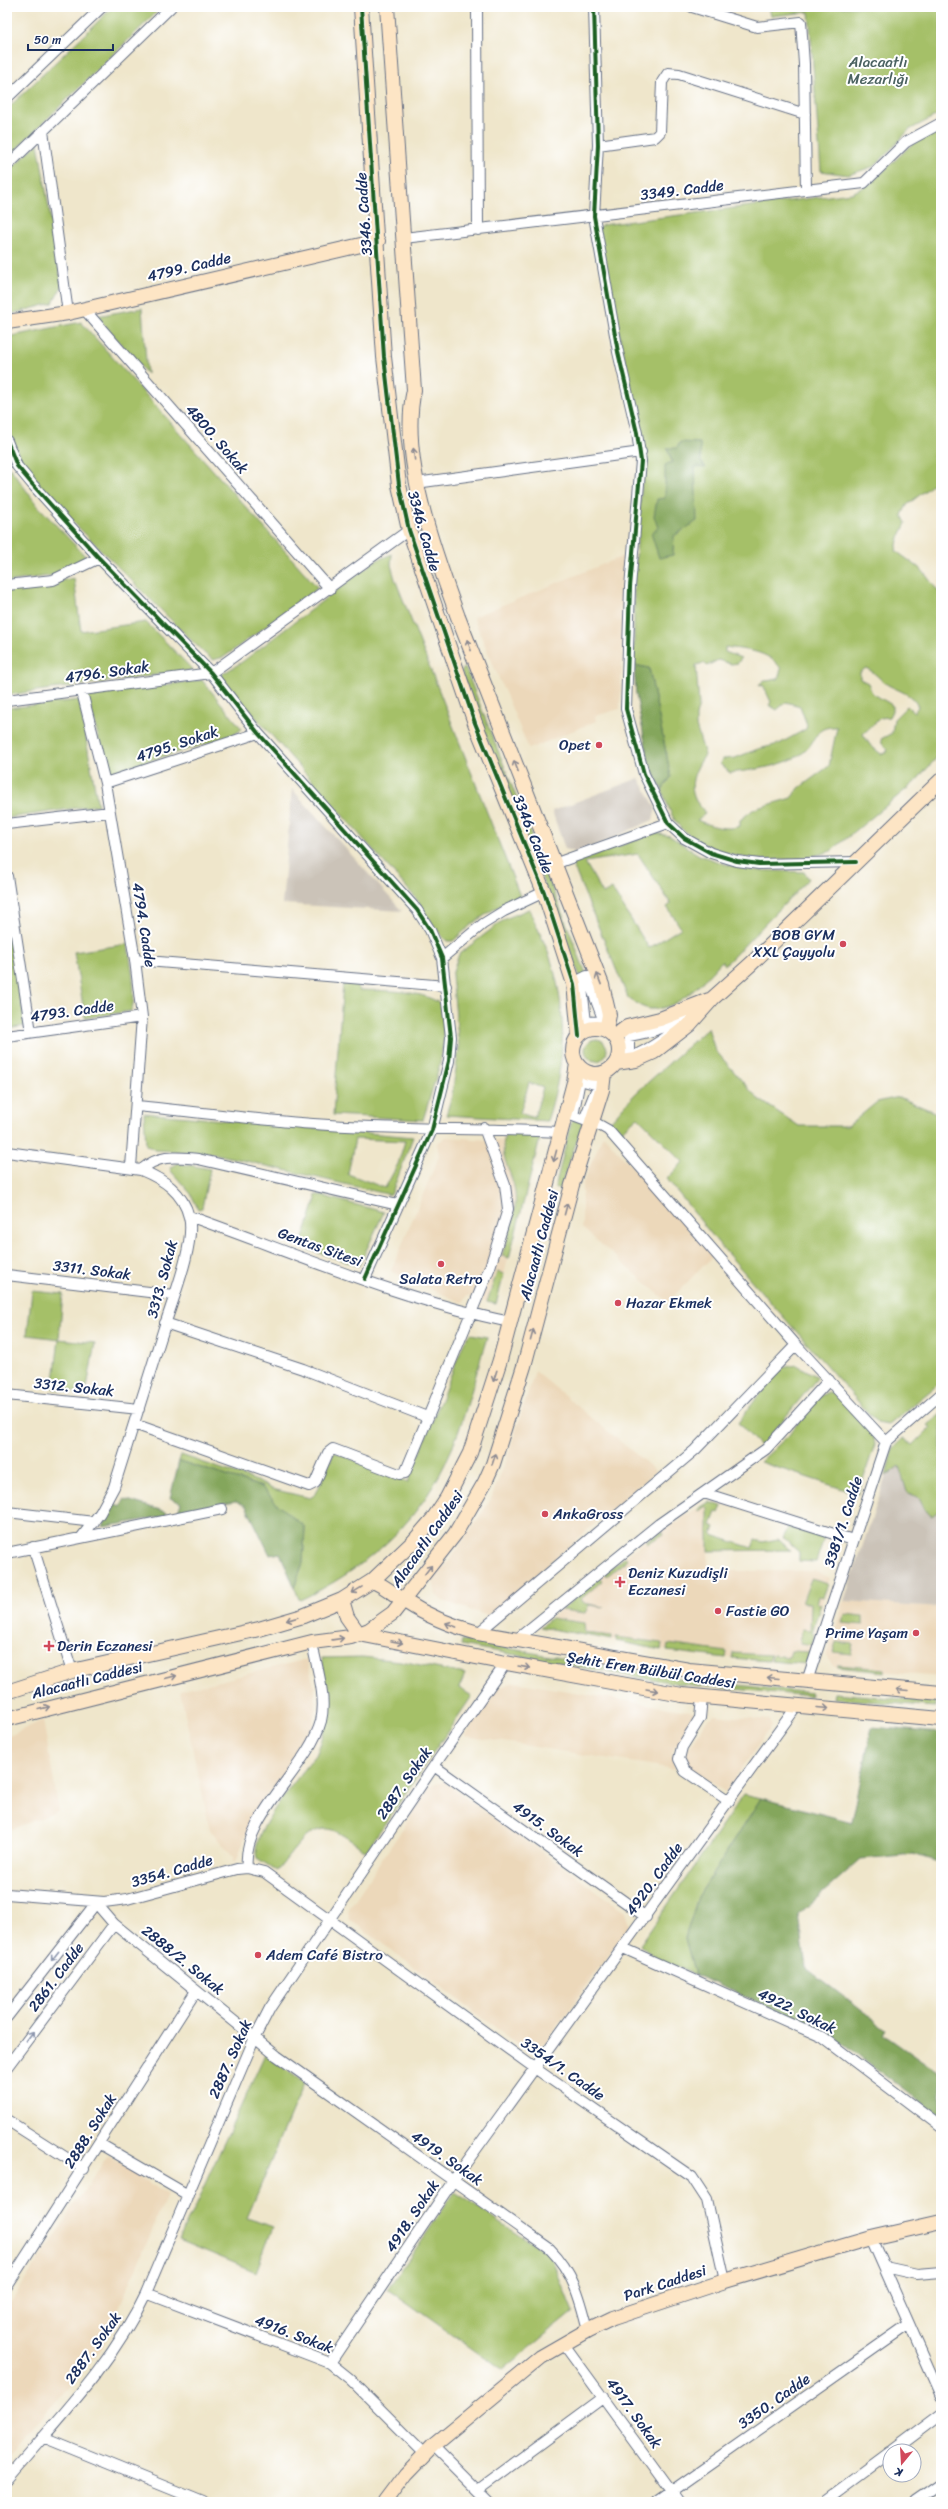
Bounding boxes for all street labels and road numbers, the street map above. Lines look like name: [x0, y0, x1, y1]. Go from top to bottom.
street label: 3346. Cadde: [348, 171, 380, 256]
street label: 3349. Cadde: [639, 172, 726, 208]
street label: 4799. Cadde: [145, 245, 234, 289]
street label: 4800. Sokak: [179, 398, 255, 480]
street label: 3346. Cadde: [400, 487, 448, 575]
street label: 4796. Sokak: [63, 653, 151, 691]
street label: 4795. Sokak: [132, 718, 222, 770]
street label: 3346. Cadde: [505, 791, 561, 878]
street label: 4794. Cadde: [124, 881, 164, 969]
street label: 4793. Cadde: [28, 992, 116, 1030]
street label: Alacaatlı Caddesi: [512, 1186, 566, 1304]
street label: Gentas Sitesi: [274, 1220, 367, 1275]
street label: 3313. Sokak: [139, 1237, 185, 1321]
street label: 3311. Sokak: [52, 1252, 132, 1288]
street label: 3312. Sokak: [33, 1370, 115, 1404]
street label: 3381/1. Cadde: [816, 1473, 870, 1571]
street label: Alacaatlı Caddesi: [383, 1484, 471, 1594]
street label: Şehit Eren Bülbül Caddesi: [565, 1644, 738, 1696]
street label: Alacaatlı Caddesi: [28, 1653, 146, 1707]
street label: 2887. Sokak: [369, 1741, 439, 1825]
street label: 4915. Sokak: [507, 1794, 589, 1864]
street label: 4920. Cadde: [618, 1837, 690, 1921]
street label: 3354. Cadde: [128, 1847, 216, 1895]
street label: 2888/2. Sokak: [136, 1918, 230, 2002]
street label: 2861. Cadde: [21, 1936, 91, 2017]
street label: 4922. Sokak: [753, 1981, 841, 2041]
street label: 2887. Sokak: [201, 2015, 259, 2103]
street label: 3354/1. Cadde: [516, 2030, 611, 2108]
street label: 2888. Sokak: [57, 2088, 123, 2174]
street label: 4919. Sokak: [405, 2123, 489, 2193]
street label: 4918. Sokak: [378, 2174, 446, 2258]
street label: Park Caddesi: [620, 2257, 711, 2309]
street label: 2887. Sokak: [58, 2306, 128, 2390]
street label: 4916. Sokak: [251, 2307, 337, 2361]
street label: 3350. Cadde: [732, 2366, 816, 2436]
street label: 4917. Sokak: [599, 2372, 669, 2454]

